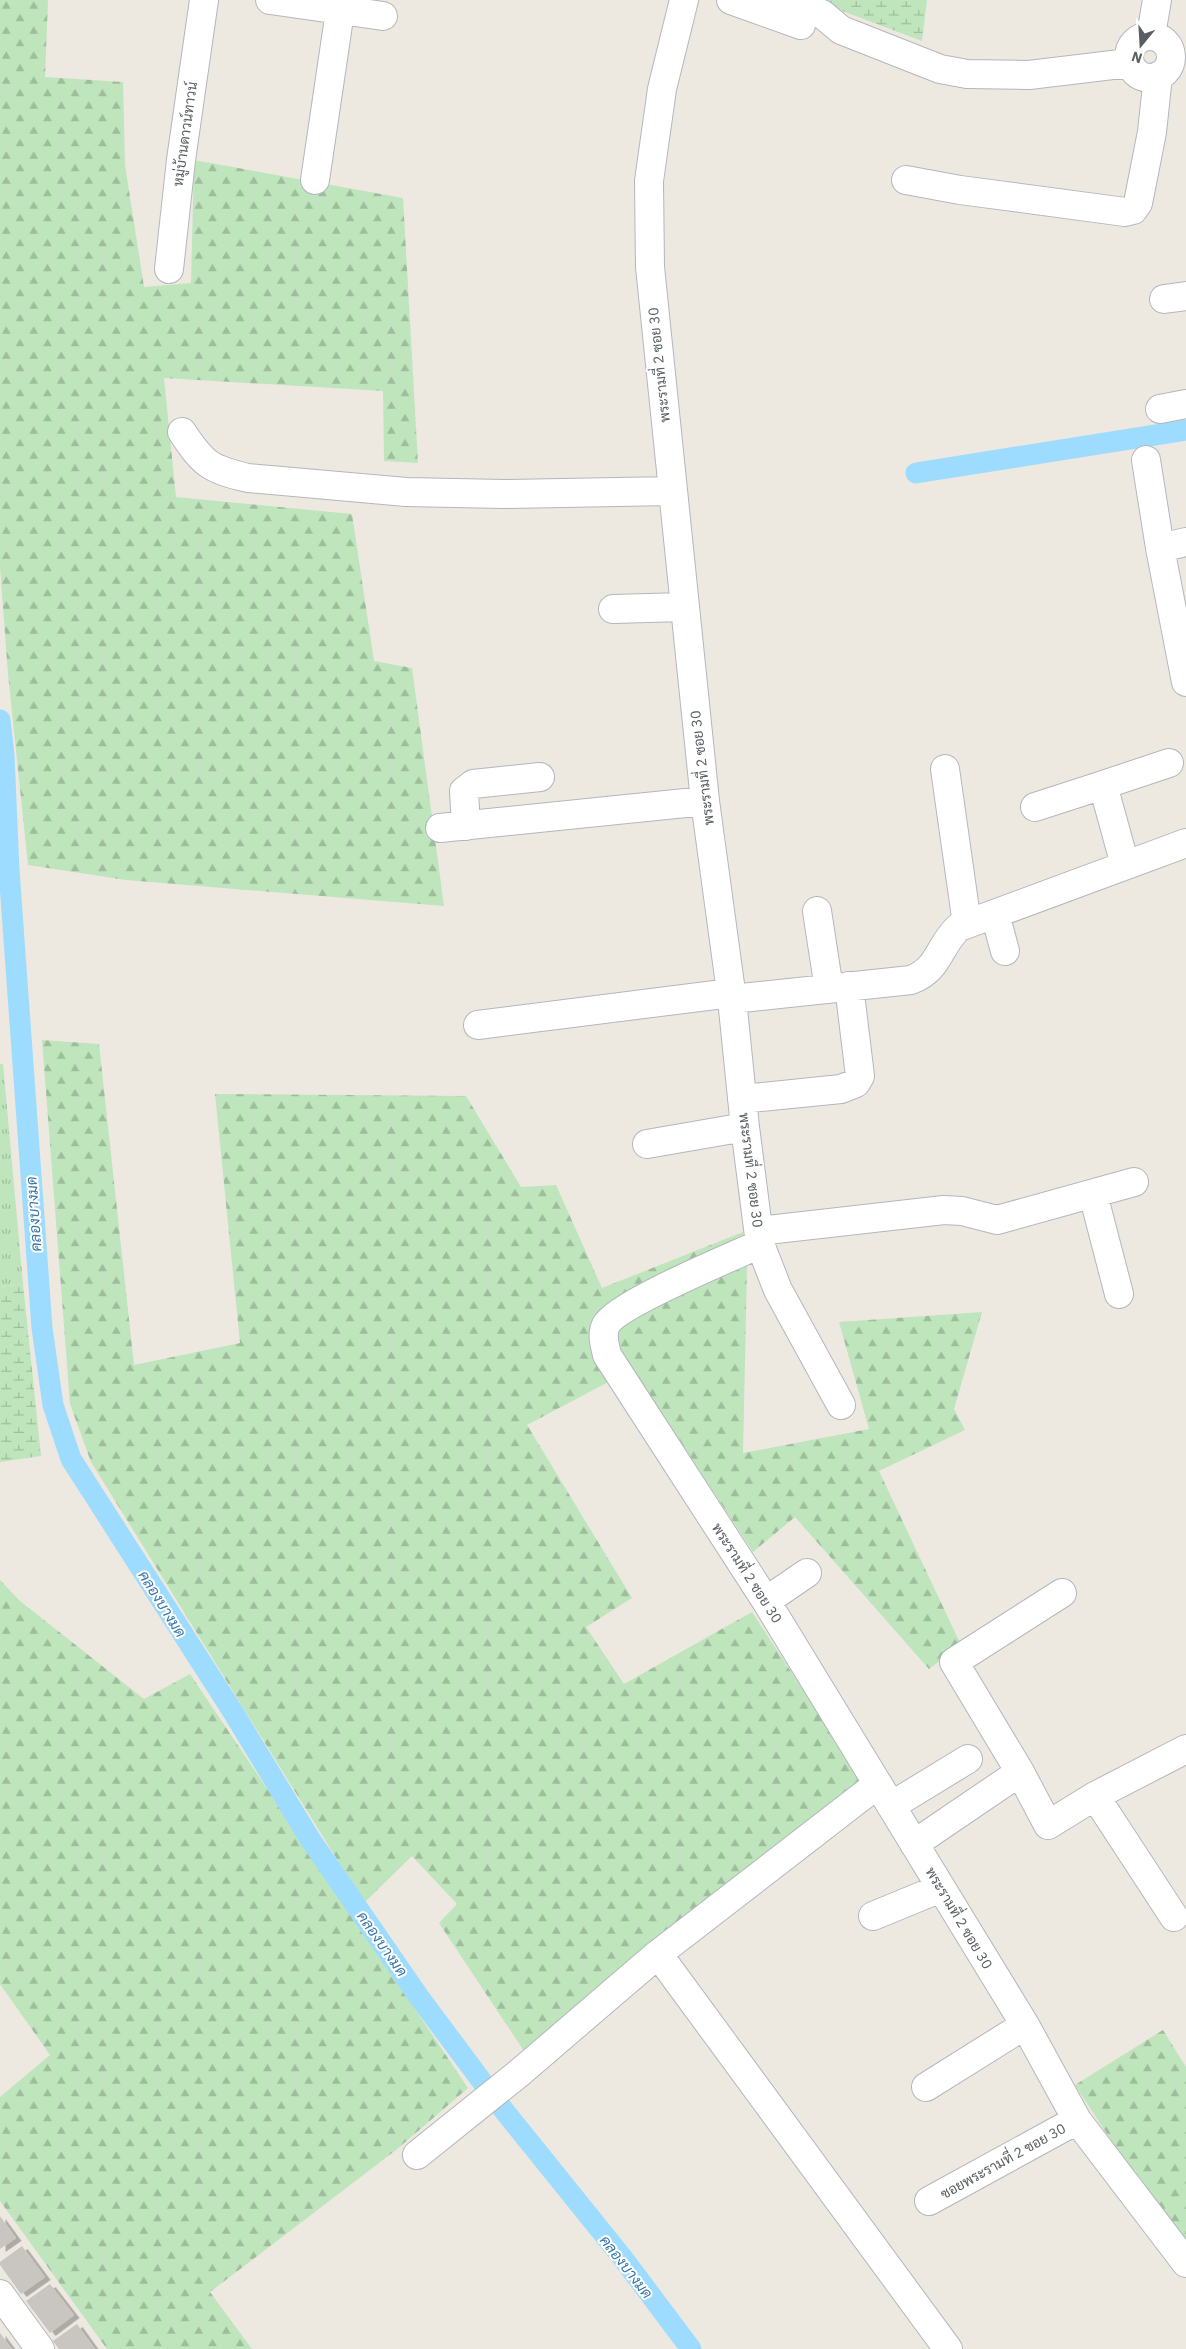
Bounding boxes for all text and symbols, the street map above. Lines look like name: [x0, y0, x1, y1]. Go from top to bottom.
north arrow: [1116, 20, 1166, 70]
text: N: [1129, 47, 1145, 67]
street label: หมู่บ้านดาวน์ทาวน์: [169, 80, 202, 188]
street label: พระรามที่ 2 ซอย 30: [641, 307, 674, 424]
street label: พระรามที่ 2 ซอย 30: [683, 710, 718, 827]
street label: พระรามที่ 2 ซอย 30: [735, 1111, 770, 1228]
water label: คลองบางมด: [21, 1176, 46, 1252]
street label: พระรามที่ 2 ซอย 30: [708, 1518, 789, 1626]
water label: คลองบางมด: [134, 1567, 190, 1641]
street label: พระรามที่ 2 ซอย 30: [922, 1862, 999, 1972]
water label: คลองบางมด: [353, 1907, 412, 1980]
street label: ซอยพระรามที่ 2 ซอย 30: [936, 2116, 1069, 2203]
water label: คลองบางมด: [596, 2231, 657, 2302]

